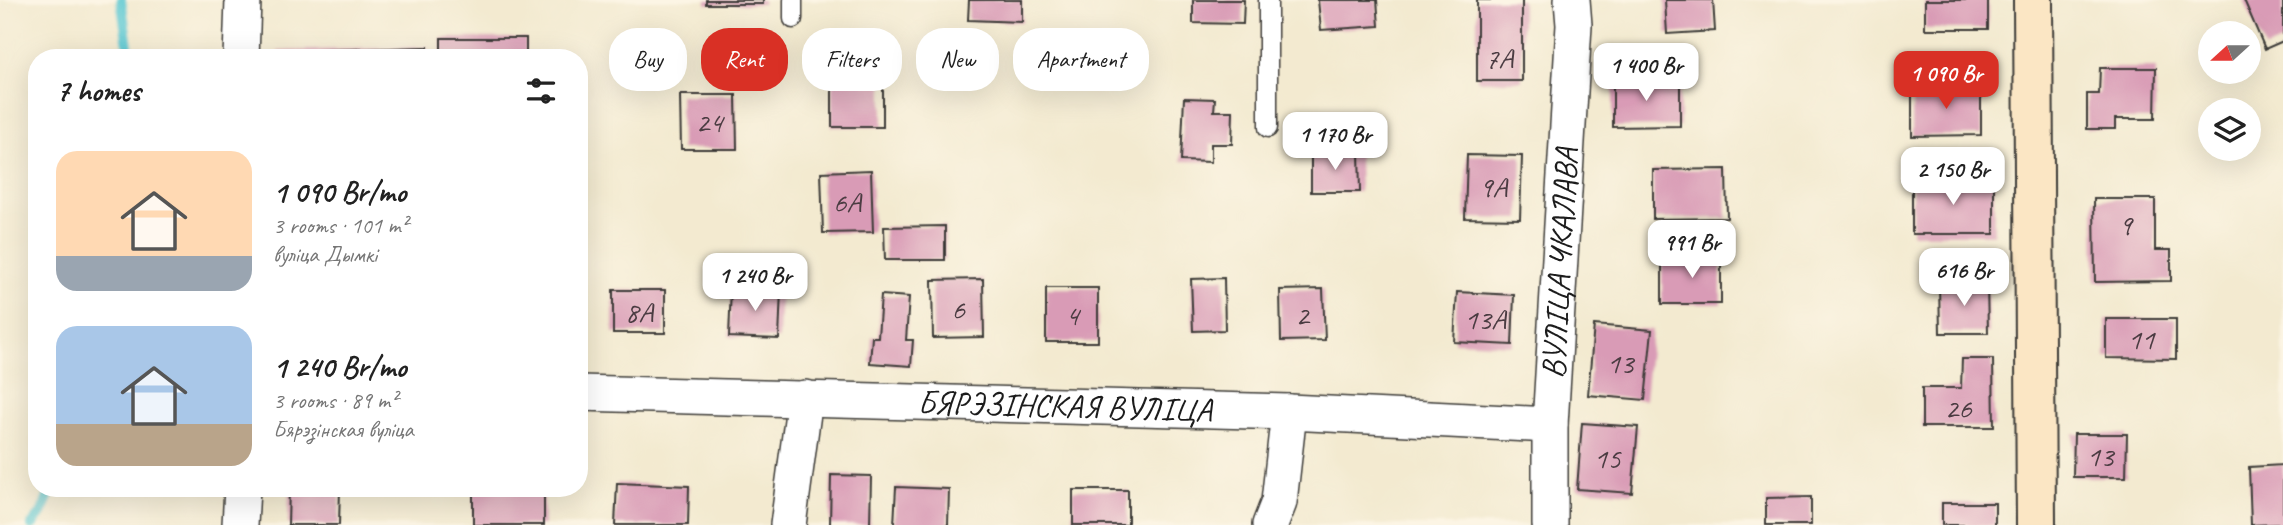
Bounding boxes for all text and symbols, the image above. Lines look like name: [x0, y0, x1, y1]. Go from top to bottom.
north arrow: [2198, 21, 2261, 84]
map controls: [2198, 21, 2261, 161]
chip: Buy: [609, 28, 687, 91]
chip: Rent: [701, 28, 788, 91]
chip: Filters: [802, 28, 902, 91]
chip: New: [916, 28, 999, 91]
chip: Apartment: [1013, 28, 1149, 91]
house number: 7А: [1485, 39, 1515, 77]
pin: 1 400 Br: [1574, 43, 1718, 103]
text: 1 400 Br: [1610, 51, 1682, 80]
pin: 1 090 Br: [1874, 52, 2018, 111]
text: 1 090 Br: [1910, 59, 1982, 88]
text: 7 homes: [56, 72, 141, 110]
icon: filters: [522, 72, 560, 110]
button: layers: [2198, 98, 2261, 161]
house number: 24: [696, 103, 725, 141]
pin: 1 170 Br: [1263, 113, 1407, 172]
text: 1 170 Br: [1299, 120, 1371, 149]
street label: ВУЛІЦА ЧКАЛАВА: [1532, 145, 1588, 380]
pin: 2 150 Br: [1881, 148, 2025, 207]
text: 2 150 Br: [1917, 155, 1989, 184]
house number: 9А: [1479, 168, 1509, 206]
text: 1 090 Br/mo: [273, 173, 406, 211]
icon: home: [112, 179, 196, 263]
house number: 6А: [833, 183, 863, 221]
house number: 9: [2118, 206, 2134, 244]
text: 3 rooms · 101 m²: [273, 211, 408, 240]
pin: 991 Br: [1635, 220, 1749, 280]
text: 991 Br: [1664, 228, 1720, 257]
text: вуліца Дымкі: [273, 240, 377, 269]
pin: 616 Br: [1907, 248, 2021, 308]
pin: 1 240 Br: [683, 254, 827, 313]
text: 616 Br: [1935, 256, 1993, 285]
text: 1 240 Br: [719, 261, 791, 290]
house number: 6: [951, 290, 966, 328]
house number: 8А: [625, 293, 655, 331]
house number: 4: [1065, 296, 1081, 334]
house number: 2: [1295, 296, 1311, 334]
house number: 13А: [1464, 300, 1508, 338]
house number: 11: [2128, 320, 2156, 358]
house number: 13: [1607, 344, 1636, 382]
text: 1 240 Br/mo: [273, 348, 406, 386]
icon: home: [112, 354, 196, 438]
street label: БЯРЭЗІНСКАЯ ВУЛІЦА: [917, 381, 1214, 431]
text: 3 rooms · 89 m²: [273, 386, 397, 415]
house number: 26: [1945, 389, 1973, 427]
text: Бярэзінская вуліца: [273, 415, 414, 444]
house number: 13: [2087, 437, 2116, 475]
house number: 15: [1594, 439, 1622, 477]

